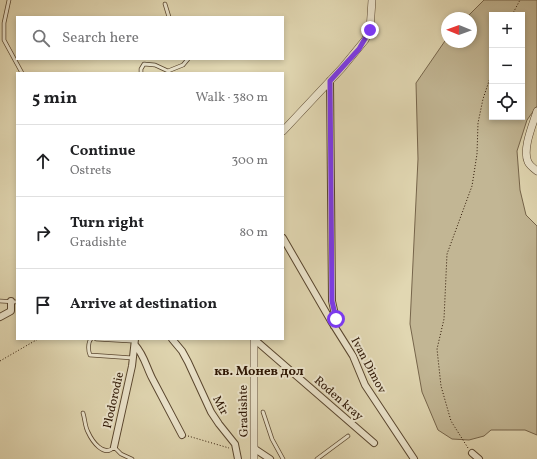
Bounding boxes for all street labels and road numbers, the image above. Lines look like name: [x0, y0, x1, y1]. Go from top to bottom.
street label: Ivan Dimov: [347, 334, 390, 397]
street label: Plodorodie: [100, 370, 128, 430]
street label: Roden kray: [310, 373, 367, 425]
street label: Gradishte: [236, 384, 252, 437]
street label: Mir: [208, 393, 232, 418]

